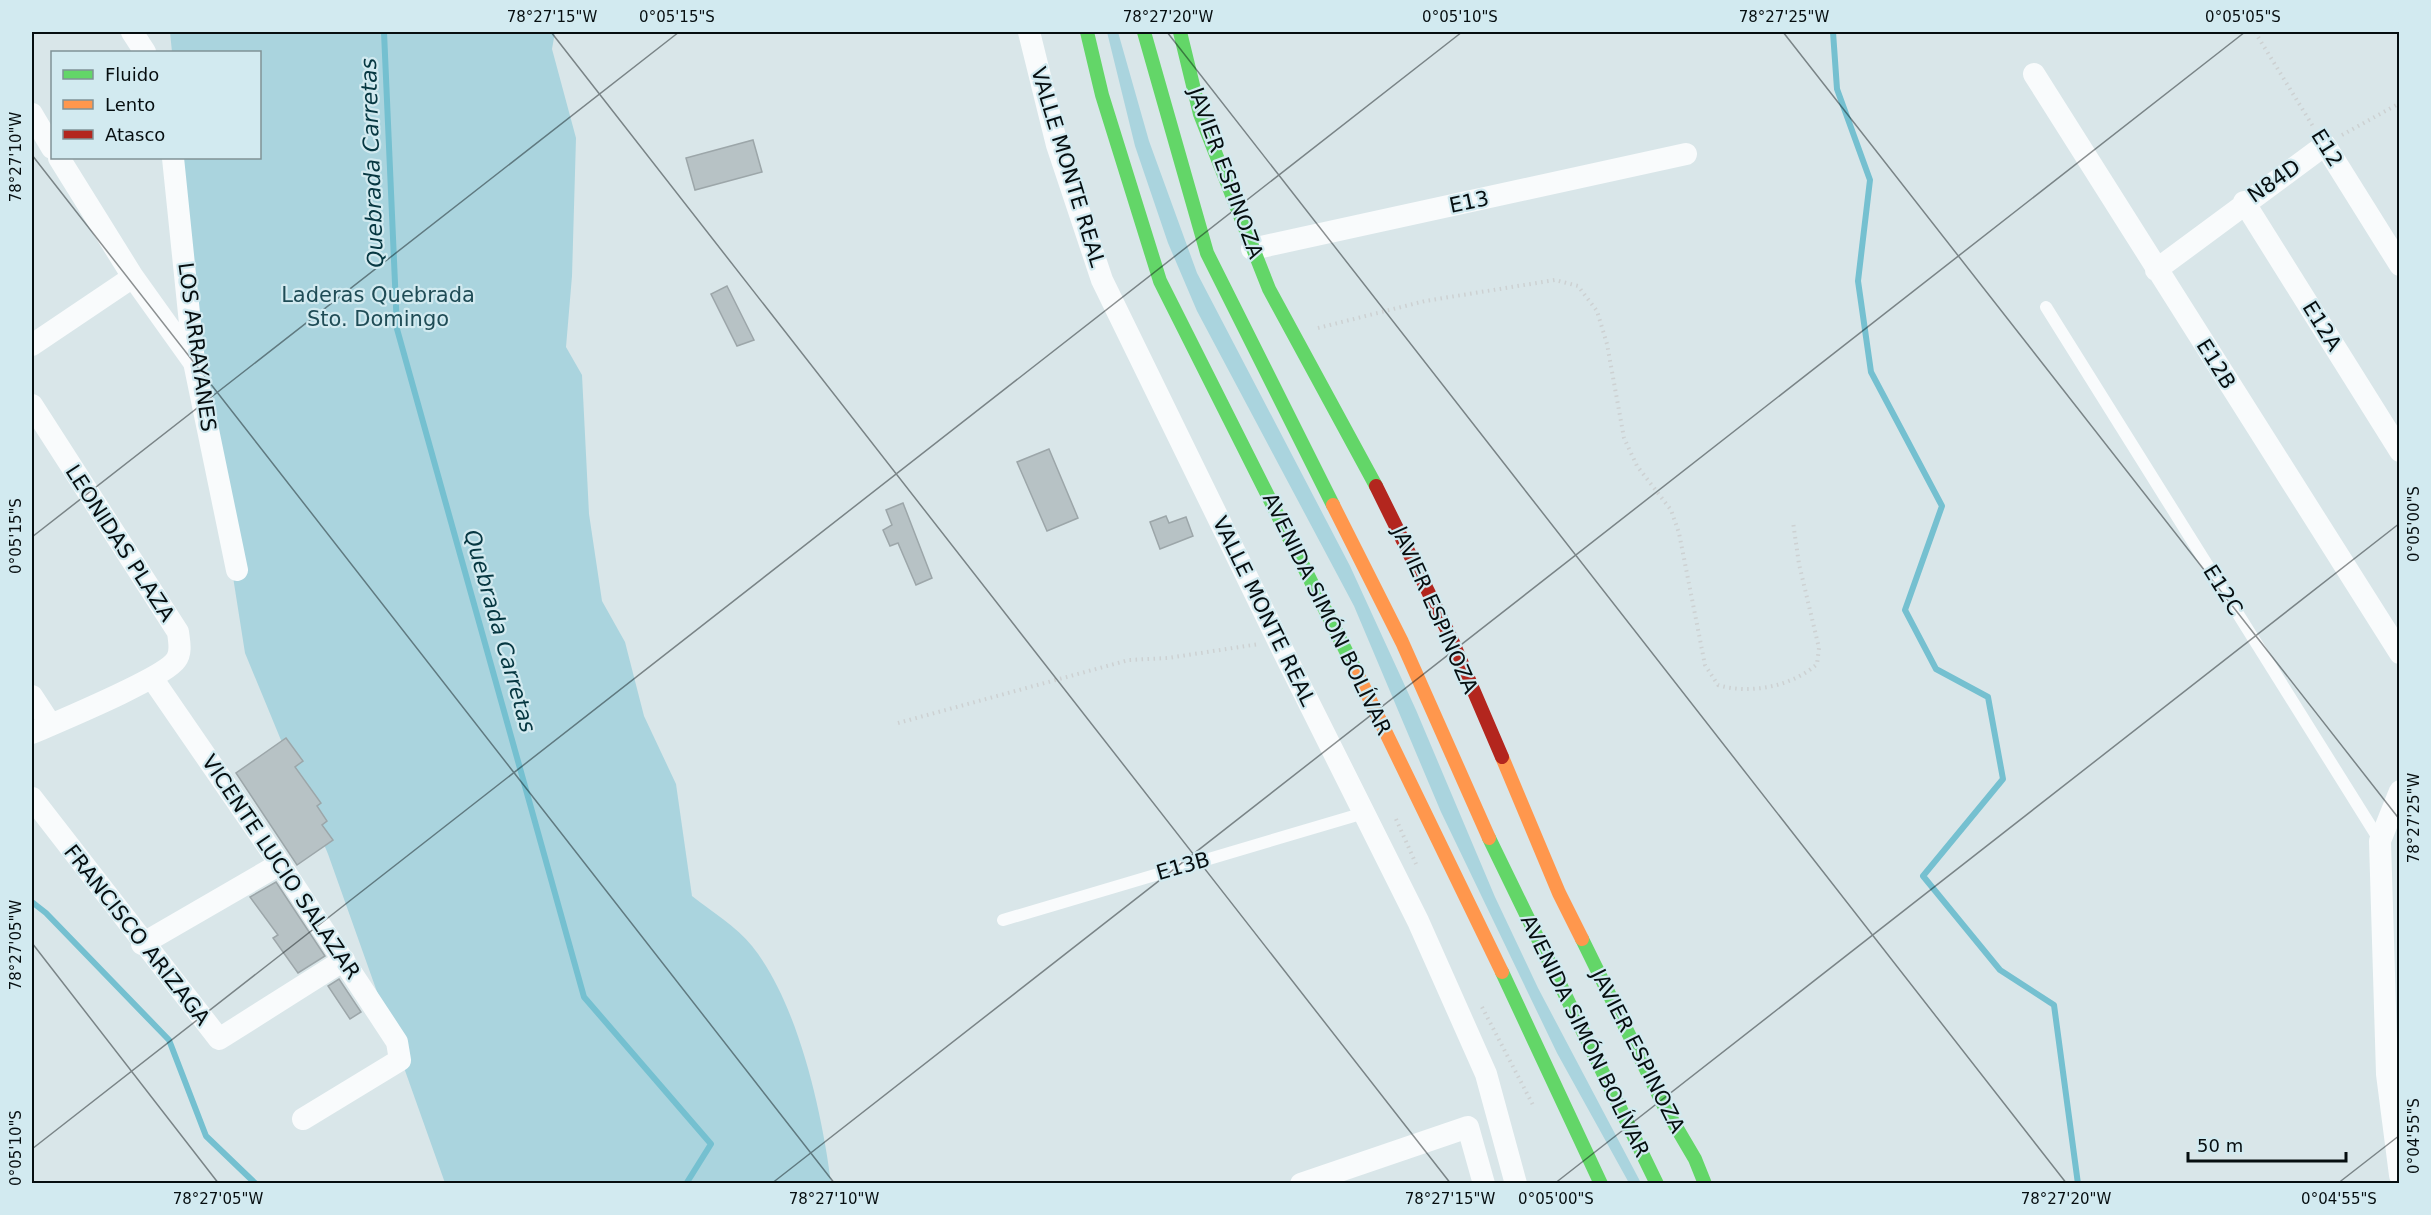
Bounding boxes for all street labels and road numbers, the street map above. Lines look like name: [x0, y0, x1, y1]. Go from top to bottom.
street label: VALLE MONTE REAL: [1026, 64, 1110, 270]
street label: JAVIER ESPINOZA: [1183, 82, 1268, 262]
street label: E12: [2306, 125, 2348, 171]
street label: N84D: [2243, 154, 2305, 208]
street label: E13: [1447, 186, 1491, 218]
street label: LOS ARRAYANES: [173, 261, 221, 433]
street label: E12A: [2297, 297, 2347, 356]
street label: E12B: [2191, 335, 2241, 393]
street label: LEONIDAS PLAZA: [60, 460, 180, 626]
street label: AVENIDA SIMÓN BOLÍVAR: [1258, 489, 1397, 739]
street label: VALLE MONTE REAL: [1208, 512, 1320, 710]
street label: JAVIER ESPINOZA: [1387, 521, 1483, 698]
street label: E12C: [2198, 560, 2248, 620]
street label: VICENTE LUCIO SALAZAR: [197, 750, 365, 984]
street label: FRANCISCO ARIZAGA: [59, 840, 215, 1030]
street label: E13B: [1154, 847, 1212, 885]
street label: AVENIDA SIMÓN BOLÍVAR: [1516, 911, 1655, 1161]
street label: JAVIER ESPINOZA: [1585, 963, 1690, 1137]

